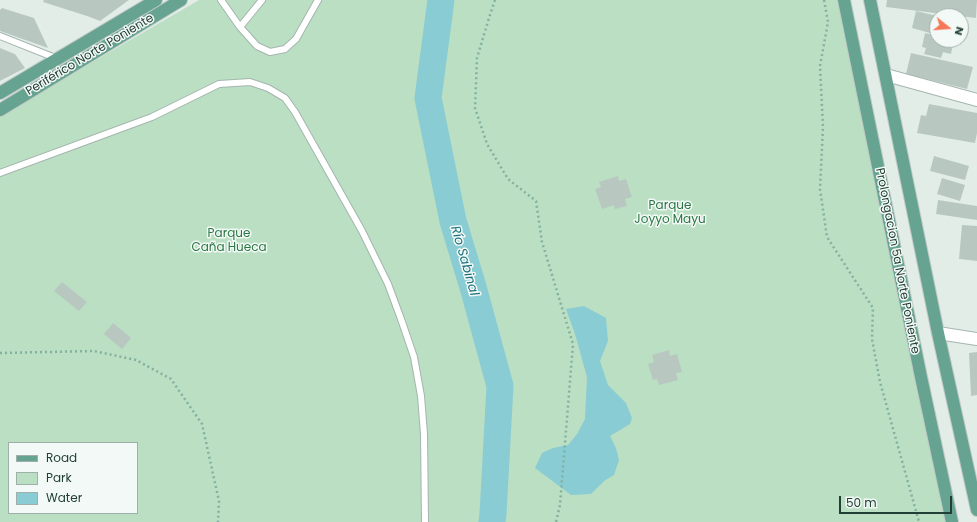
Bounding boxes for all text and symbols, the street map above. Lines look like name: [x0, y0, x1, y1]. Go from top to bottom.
north arrow: [929, 8, 969, 48]
street label: Periférico Norte Poniente: [23, 11, 157, 99]
text: N: [951, 25, 968, 38]
street label: Prolongacion 5a Norte Poniente: [872, 167, 922, 355]
park label: Parque Joyyo Mayu: [634, 199, 706, 227]
water label: Río Sabinal: [447, 224, 481, 298]
park label: Parque Caña Hueca: [191, 227, 267, 255]
legend: [8, 442, 138, 514]
text: Road: [46, 449, 77, 466]
text: Park: [46, 469, 72, 486]
scale bar: [841, 488, 954, 514]
text: Water: [46, 489, 82, 506]
text: 50 m: [846, 494, 877, 511]

